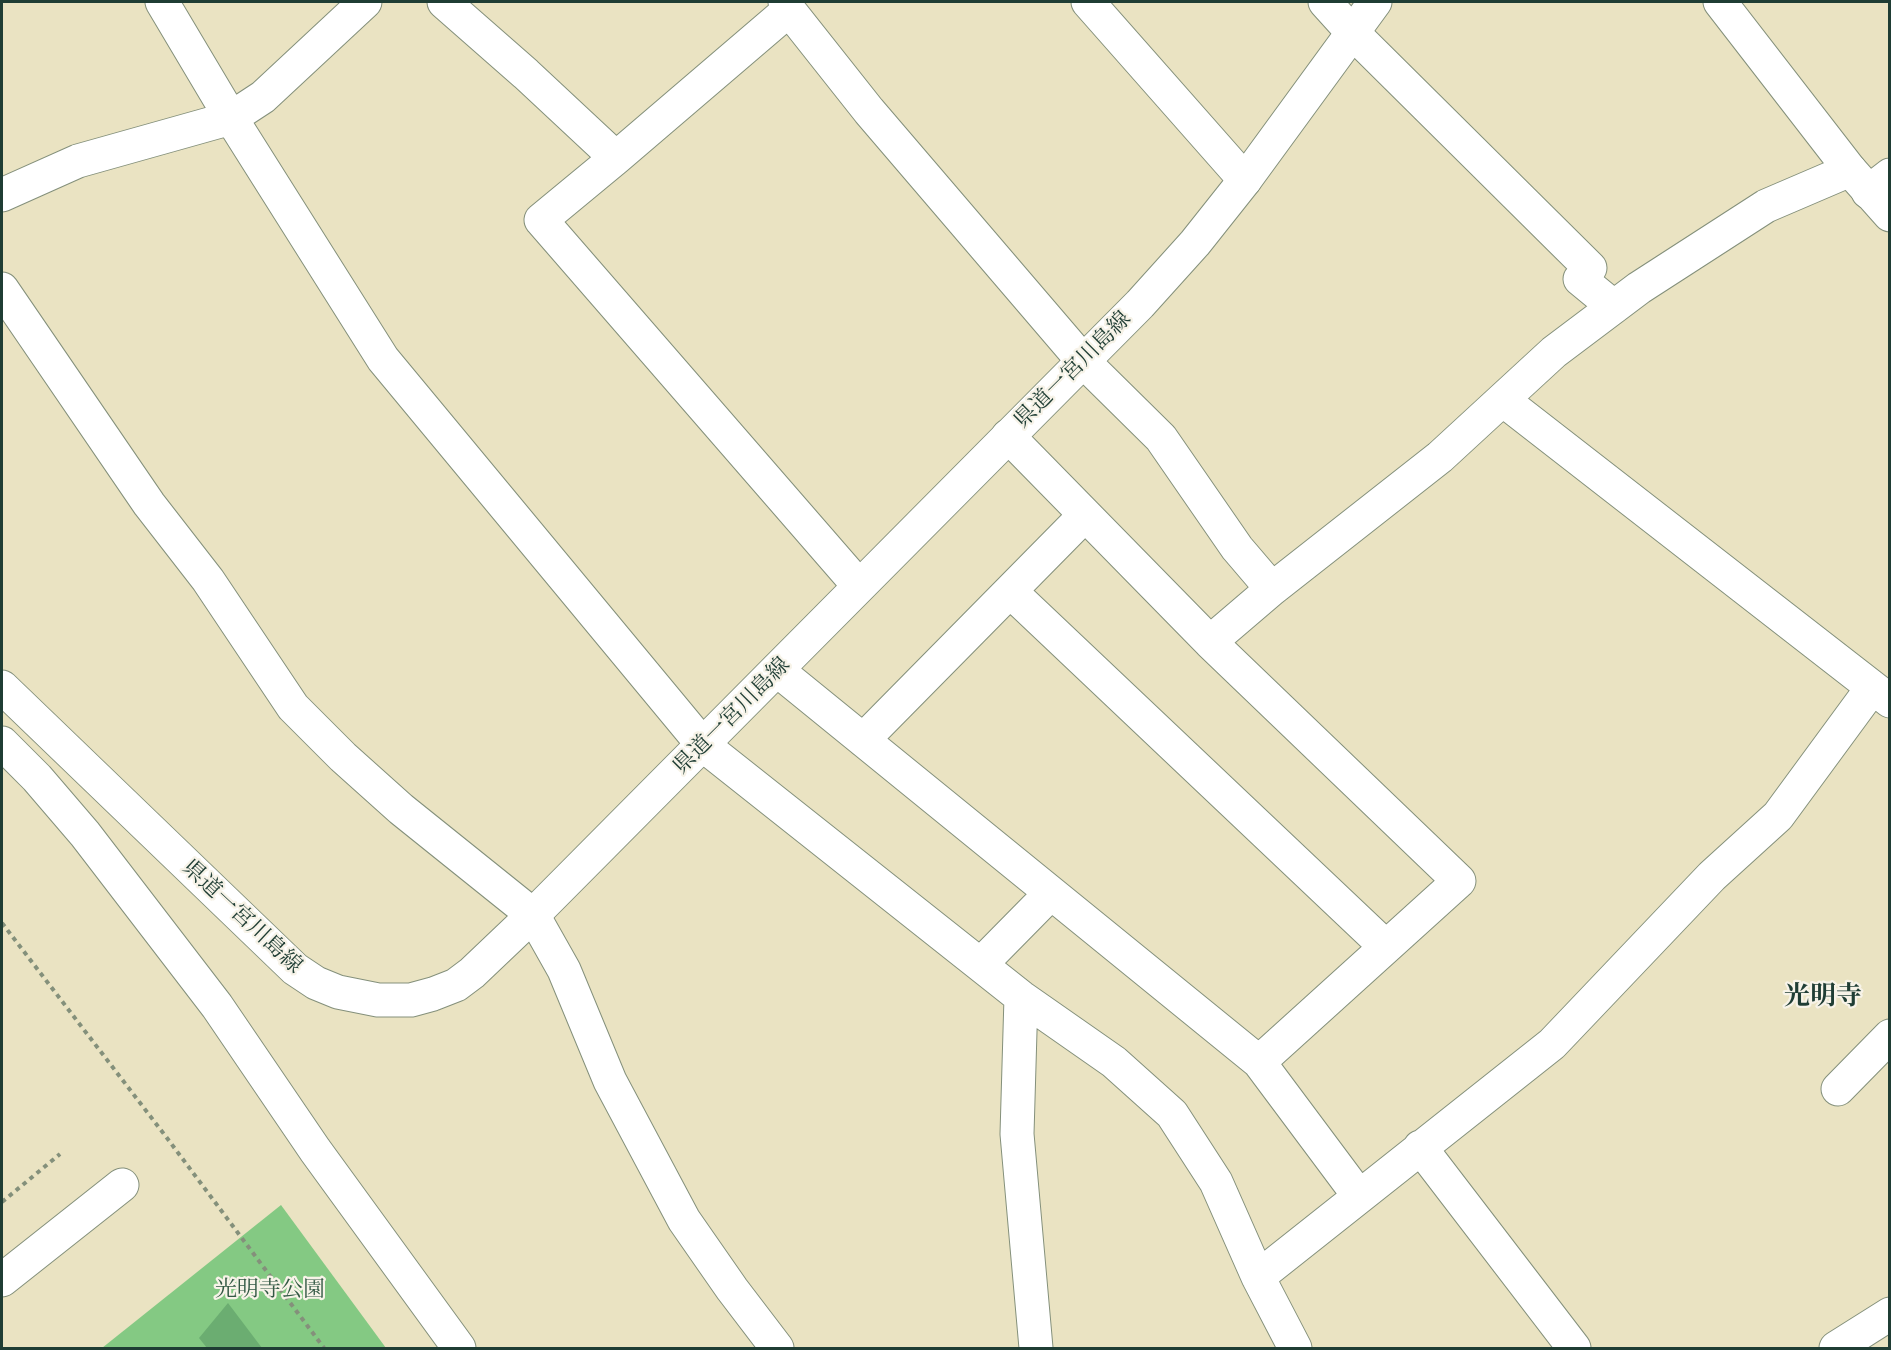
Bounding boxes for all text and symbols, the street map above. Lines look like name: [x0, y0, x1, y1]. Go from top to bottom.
street label: 県道一宮川島線: [1009, 306, 1137, 434]
street label: 県道一宮川島線: [668, 652, 796, 780]
street label: 県道一宮川島線: [177, 855, 307, 979]
district label: 光明寺: [1784, 981, 1862, 1013]
park label: 光明寺公園: [215, 1277, 325, 1303]

